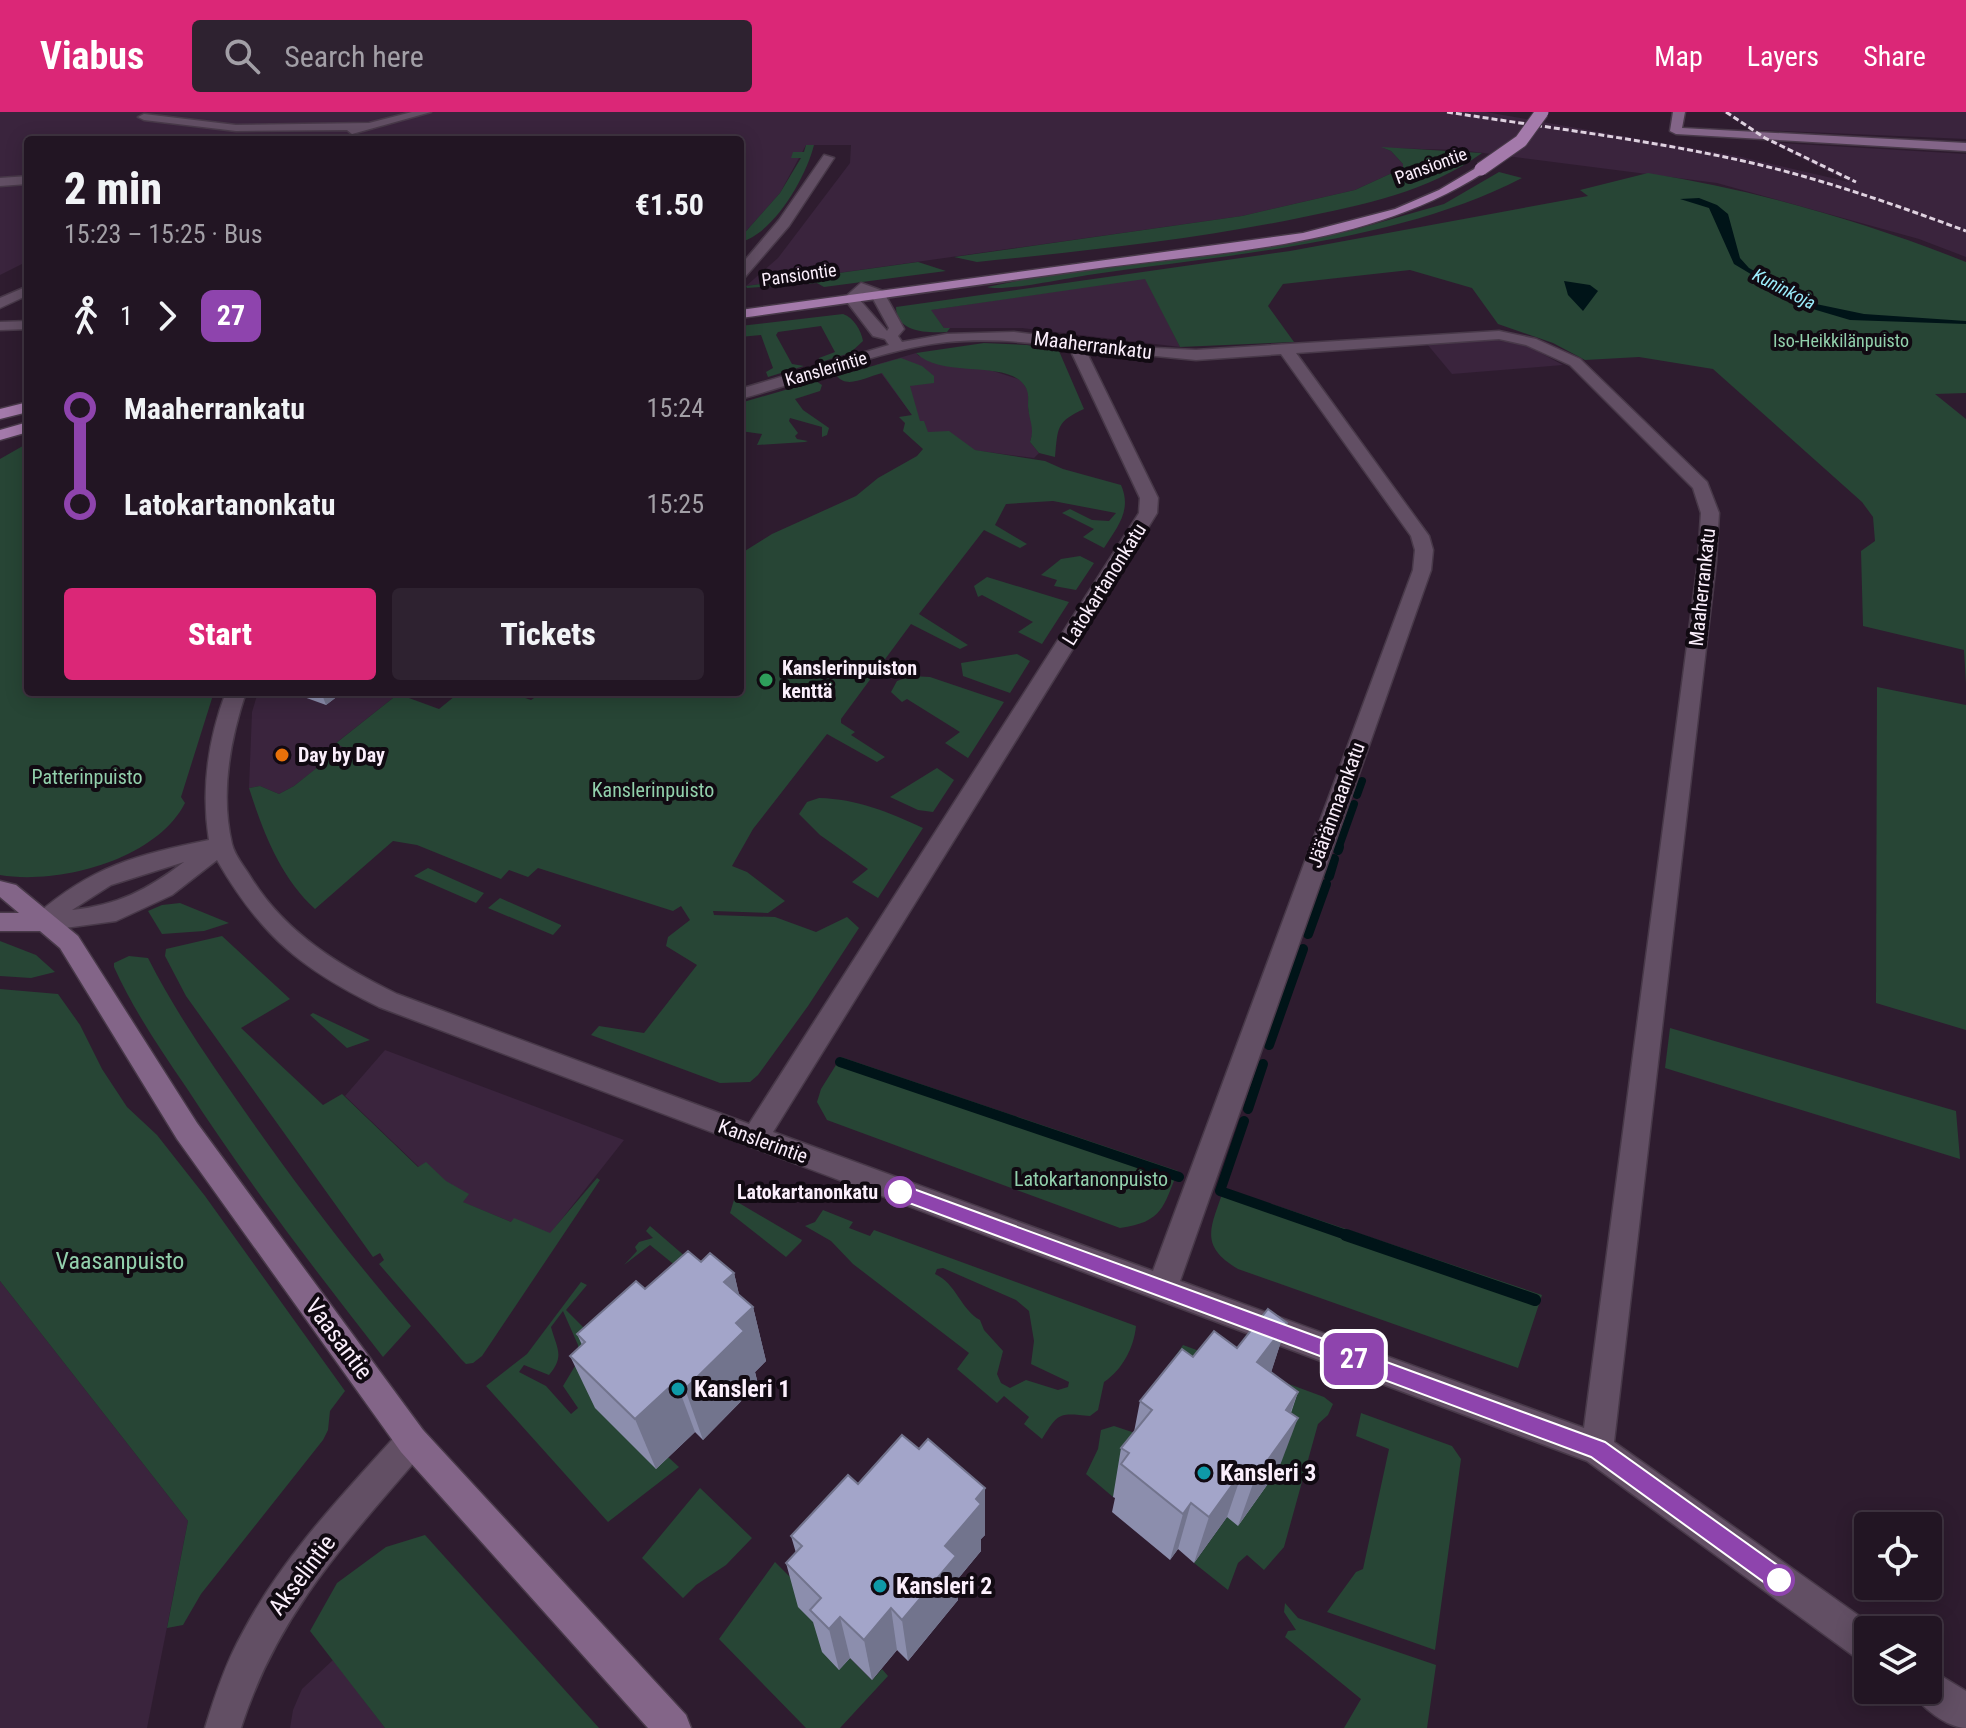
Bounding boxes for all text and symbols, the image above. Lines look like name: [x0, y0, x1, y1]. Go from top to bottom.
search box: [192, 20, 752, 92]
text: Viabus: [40, 34, 144, 78]
icon: search: [220, 34, 264, 78]
text: Search here: [284, 39, 424, 74]
text: Map: [1654, 40, 1703, 73]
text: Layers: [1747, 40, 1819, 73]
text: Share: [1863, 40, 1926, 73]
street label: Pansiontie: [1392, 143, 1470, 188]
text: 2 min: [64, 163, 162, 215]
text: €1.50: [635, 187, 704, 222]
text: 15:23 – 15:25 · Bus: [64, 219, 263, 249]
street label: Pansiontie: [760, 259, 838, 290]
water label: Kuninkoja: [1749, 264, 1819, 313]
icon: walk: [64, 294, 108, 338]
icon: forward: [145, 294, 189, 338]
text: 27: [217, 299, 245, 332]
text: 1: [120, 301, 133, 331]
street label: Maaherrankatu: [1033, 326, 1153, 364]
park label: Iso-Heikkilänpuisto: [1773, 330, 1909, 351]
street label: Kanslerintie: [783, 347, 869, 390]
text: Maaherrankatu: [124, 391, 305, 426]
text: 15:24: [647, 393, 704, 423]
text: Latokartanonkatu: [124, 487, 336, 522]
text: 15:25: [647, 489, 704, 519]
street label: Latokartanonkatu: [1057, 519, 1151, 649]
street label: Maaherrankatu: [1684, 527, 1720, 647]
button: Start: [64, 588, 376, 680]
button: Tickets: [392, 588, 704, 680]
place label: Kanslerinpuiston kenttä: [782, 656, 917, 703]
marker: Kanslerinpuiston kenttä: [757, 671, 775, 689]
street label: Jääränmaankatu: [1302, 739, 1370, 871]
place label: Day by Day: [298, 743, 385, 767]
marker: Day by Day: [273, 746, 291, 764]
park label: Patterinpuisto: [31, 765, 143, 789]
park label: Kanslerinpuisto: [592, 778, 714, 802]
street label: Kanslerintie: [715, 1114, 811, 1168]
park label: Latokartanonpuisto: [1014, 1167, 1168, 1191]
marker: Latokartanonkatu: [885, 1177, 915, 1207]
place label: Latokartanonkatu: [737, 1180, 878, 1204]
park label: Vaasanpuisto: [56, 1247, 184, 1275]
street label: Vaasantie: [300, 1293, 378, 1385]
line badge: 27: [1318, 1333, 1390, 1385]
text: 27: [1340, 1342, 1368, 1375]
place label: Kansleri 1: [694, 1375, 790, 1403]
marker: Kansleri 1: [669, 1380, 687, 1398]
place label: Kansleri 3: [1220, 1459, 1316, 1487]
marker: Kansleri 3: [1195, 1464, 1213, 1482]
map controls: [1854, 1512, 1942, 1704]
button: locate: [1854, 1512, 1942, 1600]
street label: Akselintie: [263, 1529, 341, 1621]
unlabelled marker: [1764, 1565, 1794, 1595]
place label: Kansleri 2: [896, 1572, 992, 1600]
marker: Kansleri 2: [871, 1577, 889, 1595]
button: layers: [1854, 1616, 1942, 1704]

